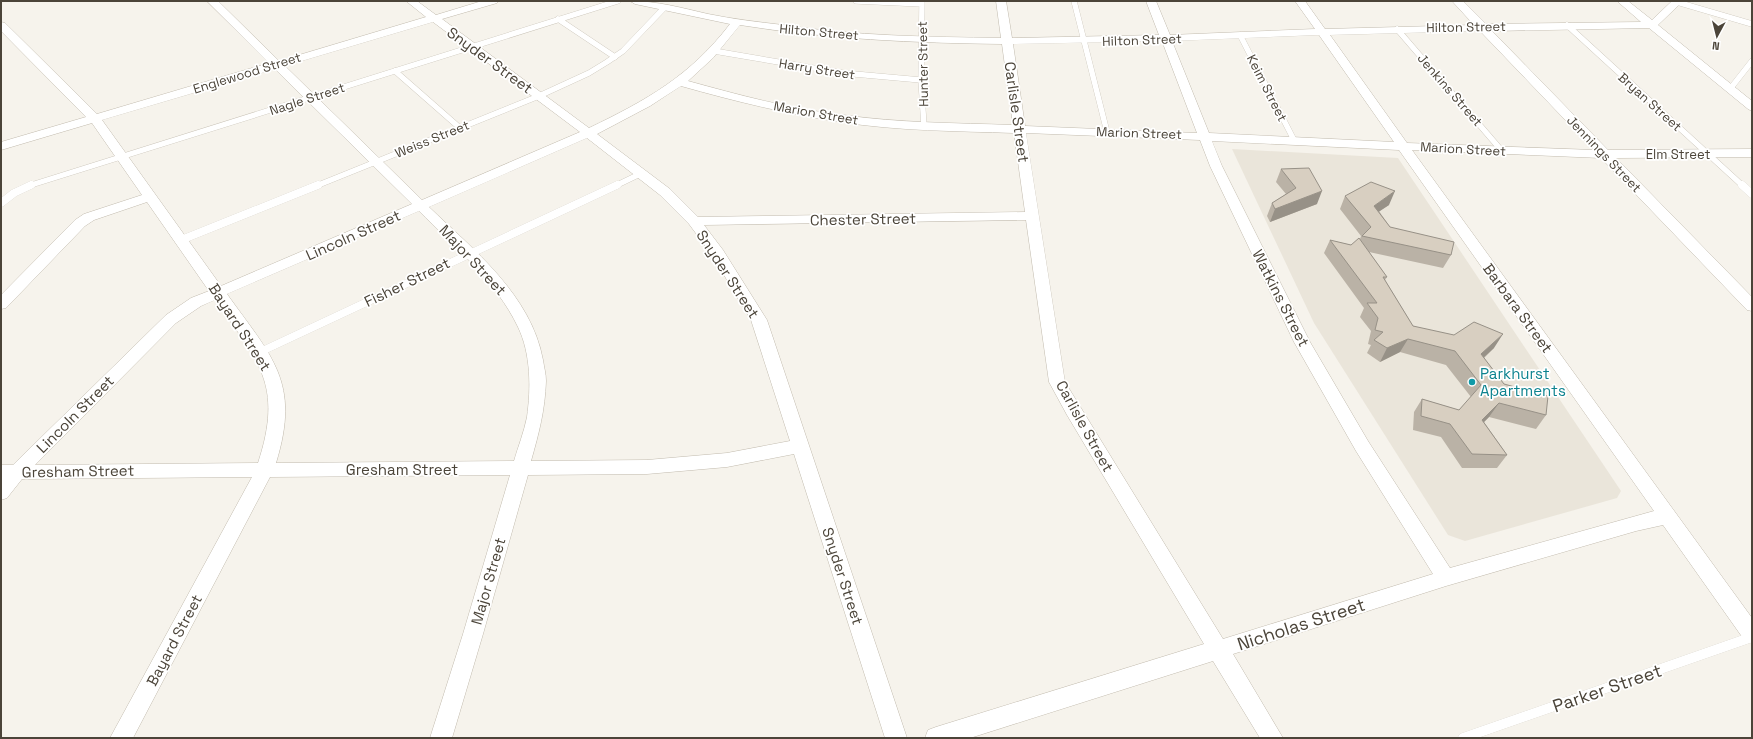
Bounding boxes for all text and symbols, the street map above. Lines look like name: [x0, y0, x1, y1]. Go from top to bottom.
north arrow: [1697, 16, 1737, 56]
street label: Hilton Street: [1426, 18, 1506, 36]
street label: Hilton Street: [779, 20, 859, 44]
street label: Hunter Street: [914, 21, 932, 107]
street label: Snyder Street: [443, 23, 537, 98]
street label: Hilton Street: [1102, 30, 1182, 50]
text: N: [1711, 39, 1720, 53]
street label: Englewood Street: [191, 48, 303, 98]
street label: Jenkins Street: [1414, 50, 1486, 130]
street label: Keim Street: [1243, 52, 1291, 124]
street label: Harry Street: [778, 55, 856, 83]
street label: Carlisle Street: [1001, 60, 1033, 164]
street label: Bryan Street: [1615, 69, 1685, 135]
street label: Nagle Street: [267, 79, 347, 119]
street label: Marion Street: [772, 97, 860, 129]
street label: Jennings Street: [1563, 112, 1645, 196]
street label: Weiss Street: [392, 116, 472, 162]
street label: Marion Street: [1096, 123, 1182, 143]
street label: Marion Street: [1420, 138, 1506, 160]
street label: Elm Street: [1646, 146, 1710, 163]
street label: Lincoln Street: [303, 206, 403, 264]
street label: Chester Street: [810, 209, 916, 229]
street label: Major Street: [435, 221, 511, 299]
street label: Snyder Street: [692, 226, 764, 322]
street label: Watkins Street: [1248, 246, 1314, 350]
street label: Fisher Street: [361, 253, 453, 311]
street label: Barbara Street: [1479, 259, 1557, 357]
street label: Bayard Street: [205, 280, 275, 375]
place label: Parkhurst Apartments: [1480, 364, 1566, 400]
street label: Lincoln Street: [32, 371, 118, 457]
street label: Carlisle Street: [1052, 377, 1118, 475]
marker: Parkhurst Apartments: [1467, 377, 1477, 387]
street label: Gresham Street: [346, 460, 458, 479]
street label: Gresham Street: [22, 461, 134, 481]
street label: Snyder Street: [818, 525, 868, 627]
street label: Major Street: [466, 535, 510, 627]
street label: Bayard Street: [142, 591, 206, 689]
street label: Nicholas Street: [1234, 592, 1368, 656]
street label: Parker Street: [1549, 659, 1665, 717]

